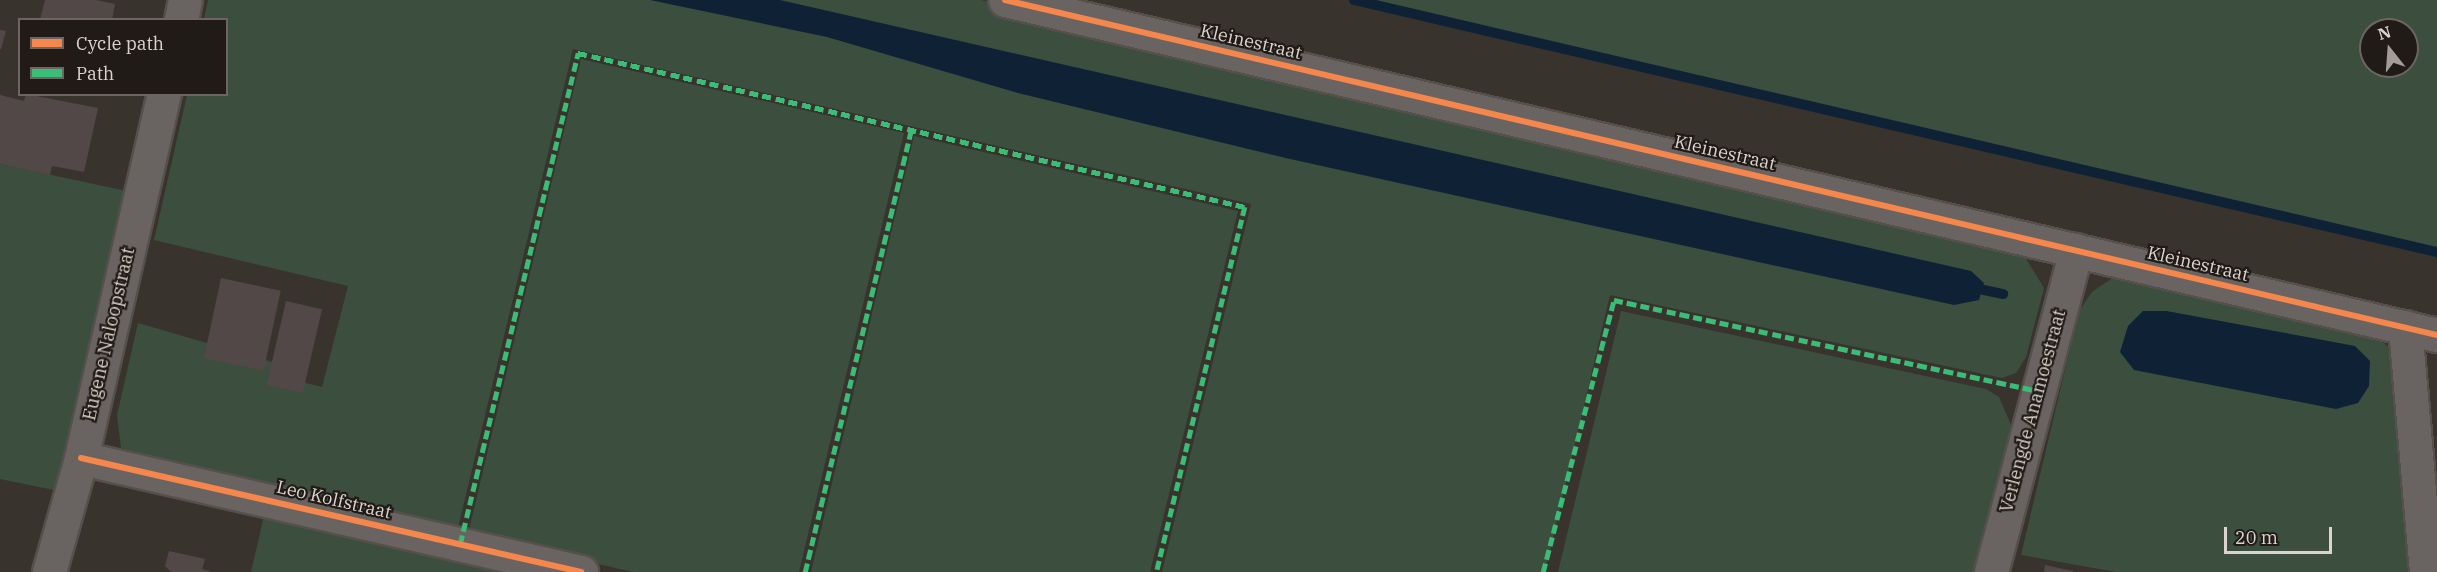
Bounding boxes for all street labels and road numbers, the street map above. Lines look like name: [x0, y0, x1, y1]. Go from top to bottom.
street label: Kleinestraat: [1198, 20, 1304, 64]
street label: Kleinestraat: [1672, 131, 1778, 175]
street label: Kleinestraat: [2145, 242, 2251, 286]
street label: Eugene Naloopstraat: [79, 245, 139, 423]
street label: Verlengde Anamoestraat: [1995, 307, 2071, 515]
street label: Leo Kolfstraat: [274, 476, 394, 524]

